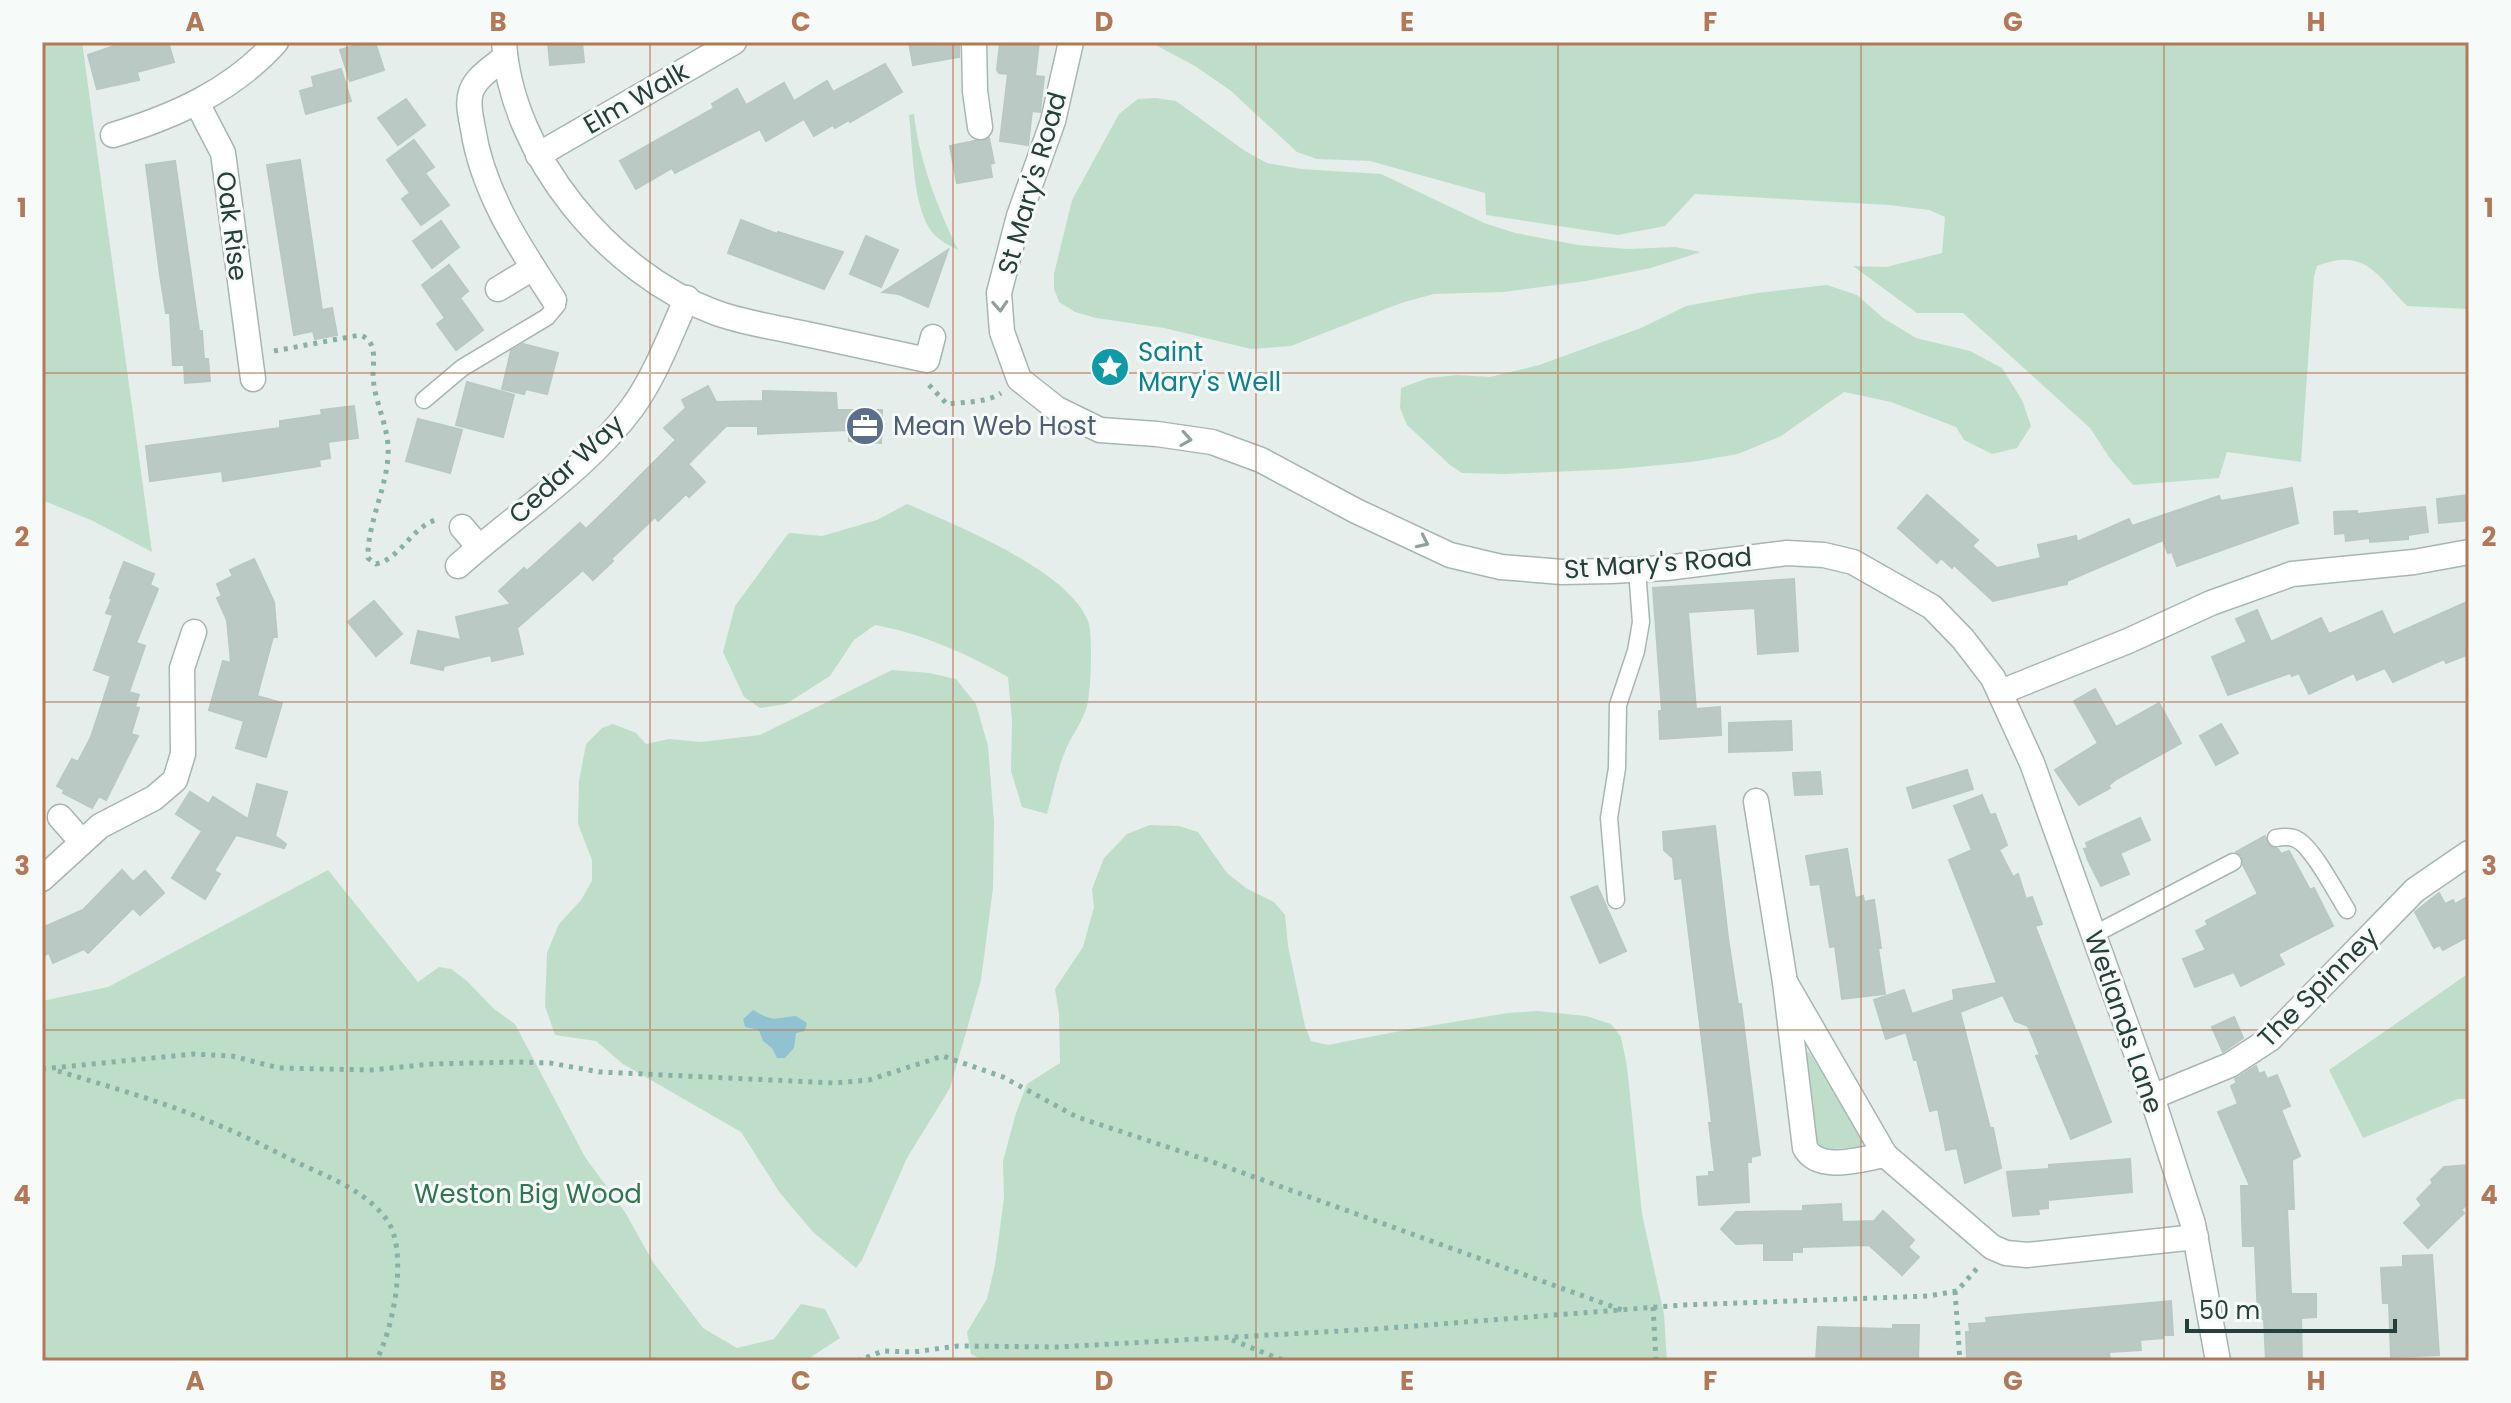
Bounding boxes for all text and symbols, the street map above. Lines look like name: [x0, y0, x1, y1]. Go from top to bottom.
text: A: [185, 4, 205, 40]
text: B: [489, 4, 507, 40]
text: C: [791, 4, 811, 40]
text: D: [1095, 4, 1114, 40]
text: E: [1400, 4, 1414, 40]
text: F: [1703, 4, 1717, 40]
text: G: [2003, 4, 2023, 40]
text: H: [2306, 4, 2326, 40]
street label: Elm Walk: [577, 53, 696, 143]
street label: St Mary's Road: [989, 88, 1075, 278]
street label: Oak Rise: [207, 169, 257, 283]
text: 1: [17, 190, 27, 226]
text: 1: [2484, 190, 2494, 226]
one-way arrow: [991, 300, 1008, 313]
place label: Saint Mary's Well: [1138, 334, 1281, 400]
place icon: Saint Mary's Well: [1089, 346, 1131, 388]
office icon: Mean Web Host: [844, 405, 886, 447]
street label: Cedar Way: [500, 406, 632, 532]
place label: Mean Web Host: [893, 408, 1096, 444]
one-way arrow: [1179, 429, 1193, 446]
text: 2: [15, 519, 30, 555]
text: 2: [2482, 519, 2497, 555]
one-way arrow: [1415, 532, 1430, 548]
street label: St Mary's Road: [1563, 538, 1753, 588]
text: 3: [14, 848, 30, 884]
text: 3: [2481, 848, 2497, 884]
street label: The Spinney: [2250, 918, 2387, 1055]
street label: Wetlands Lane: [2076, 926, 2172, 1118]
park label: Weston Big Wood: [414, 1176, 642, 1212]
text: 4: [13, 1177, 31, 1213]
text: 4: [2480, 1177, 2498, 1213]
scale bar: [2187, 1283, 2395, 1333]
text: 50 m: [2199, 1294, 2260, 1327]
text: A: [185, 1363, 205, 1399]
text: B: [489, 1363, 507, 1399]
text: C: [791, 1363, 811, 1399]
text: D: [1095, 1363, 1114, 1399]
text: E: [1400, 1363, 1414, 1399]
text: F: [1703, 1363, 1717, 1399]
text: G: [2003, 1363, 2023, 1399]
text: H: [2306, 1363, 2326, 1399]

